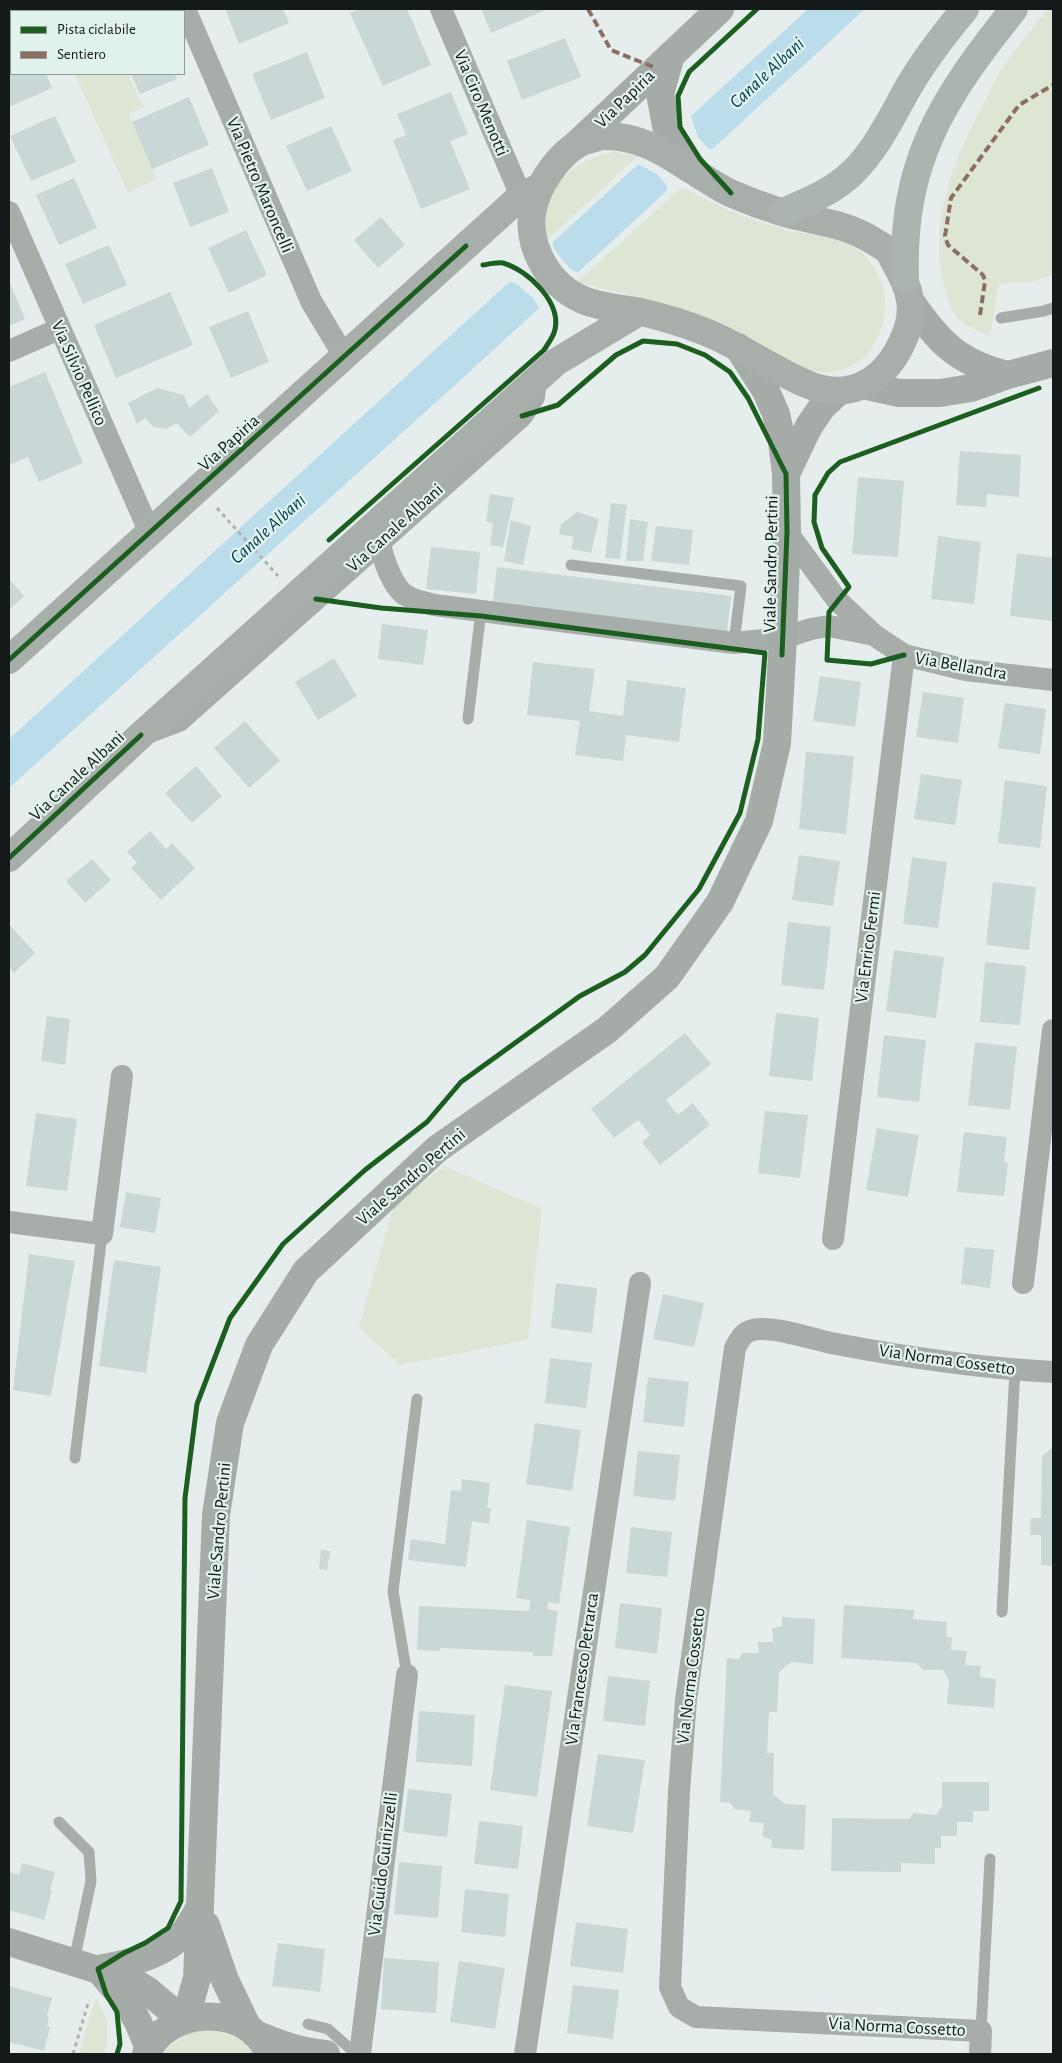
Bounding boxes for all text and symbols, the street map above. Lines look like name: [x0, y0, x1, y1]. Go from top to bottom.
legend: [10, 10, 185, 75]
text: Pista ciclabile: [57, 22, 136, 37]
water label: Canale Albani: [725, 33, 809, 113]
text: Sentiero: [57, 47, 106, 62]
street label: Via Ciro Menotti: [449, 47, 513, 159]
street label: Via Papiria: [591, 65, 659, 133]
street label: Via Pietro Maroncelli: [222, 114, 298, 256]
street label: Via Silvio Pellico: [46, 317, 112, 429]
street label: Via Papiria: [194, 410, 264, 476]
street label: Via Canale Albani: [342, 479, 448, 577]
water label: Canale Albani: [225, 489, 311, 569]
street label: Viale Sandro Pertini: [759, 495, 783, 633]
street label: Via Bellandra: [913, 647, 1009, 685]
street label: Via Canale Albani: [25, 726, 129, 826]
street label: Via Enrico Fermi: [850, 890, 886, 1004]
street label: Viale Sandro Pertini: [352, 1124, 470, 1230]
street label: Via Norma Cossetto: [877, 1340, 1017, 1380]
street label: Viale Sandro Pertini: [202, 1462, 236, 1600]
street label: Via Francesco Petrarca: [561, 1591, 603, 1747]
street label: Via Norma Cossetto: [672, 1606, 710, 1746]
street label: Via Guido Guinizzelli: [363, 1791, 403, 1937]
street label: Via Norma Cossetto: [828, 2013, 966, 2041]

